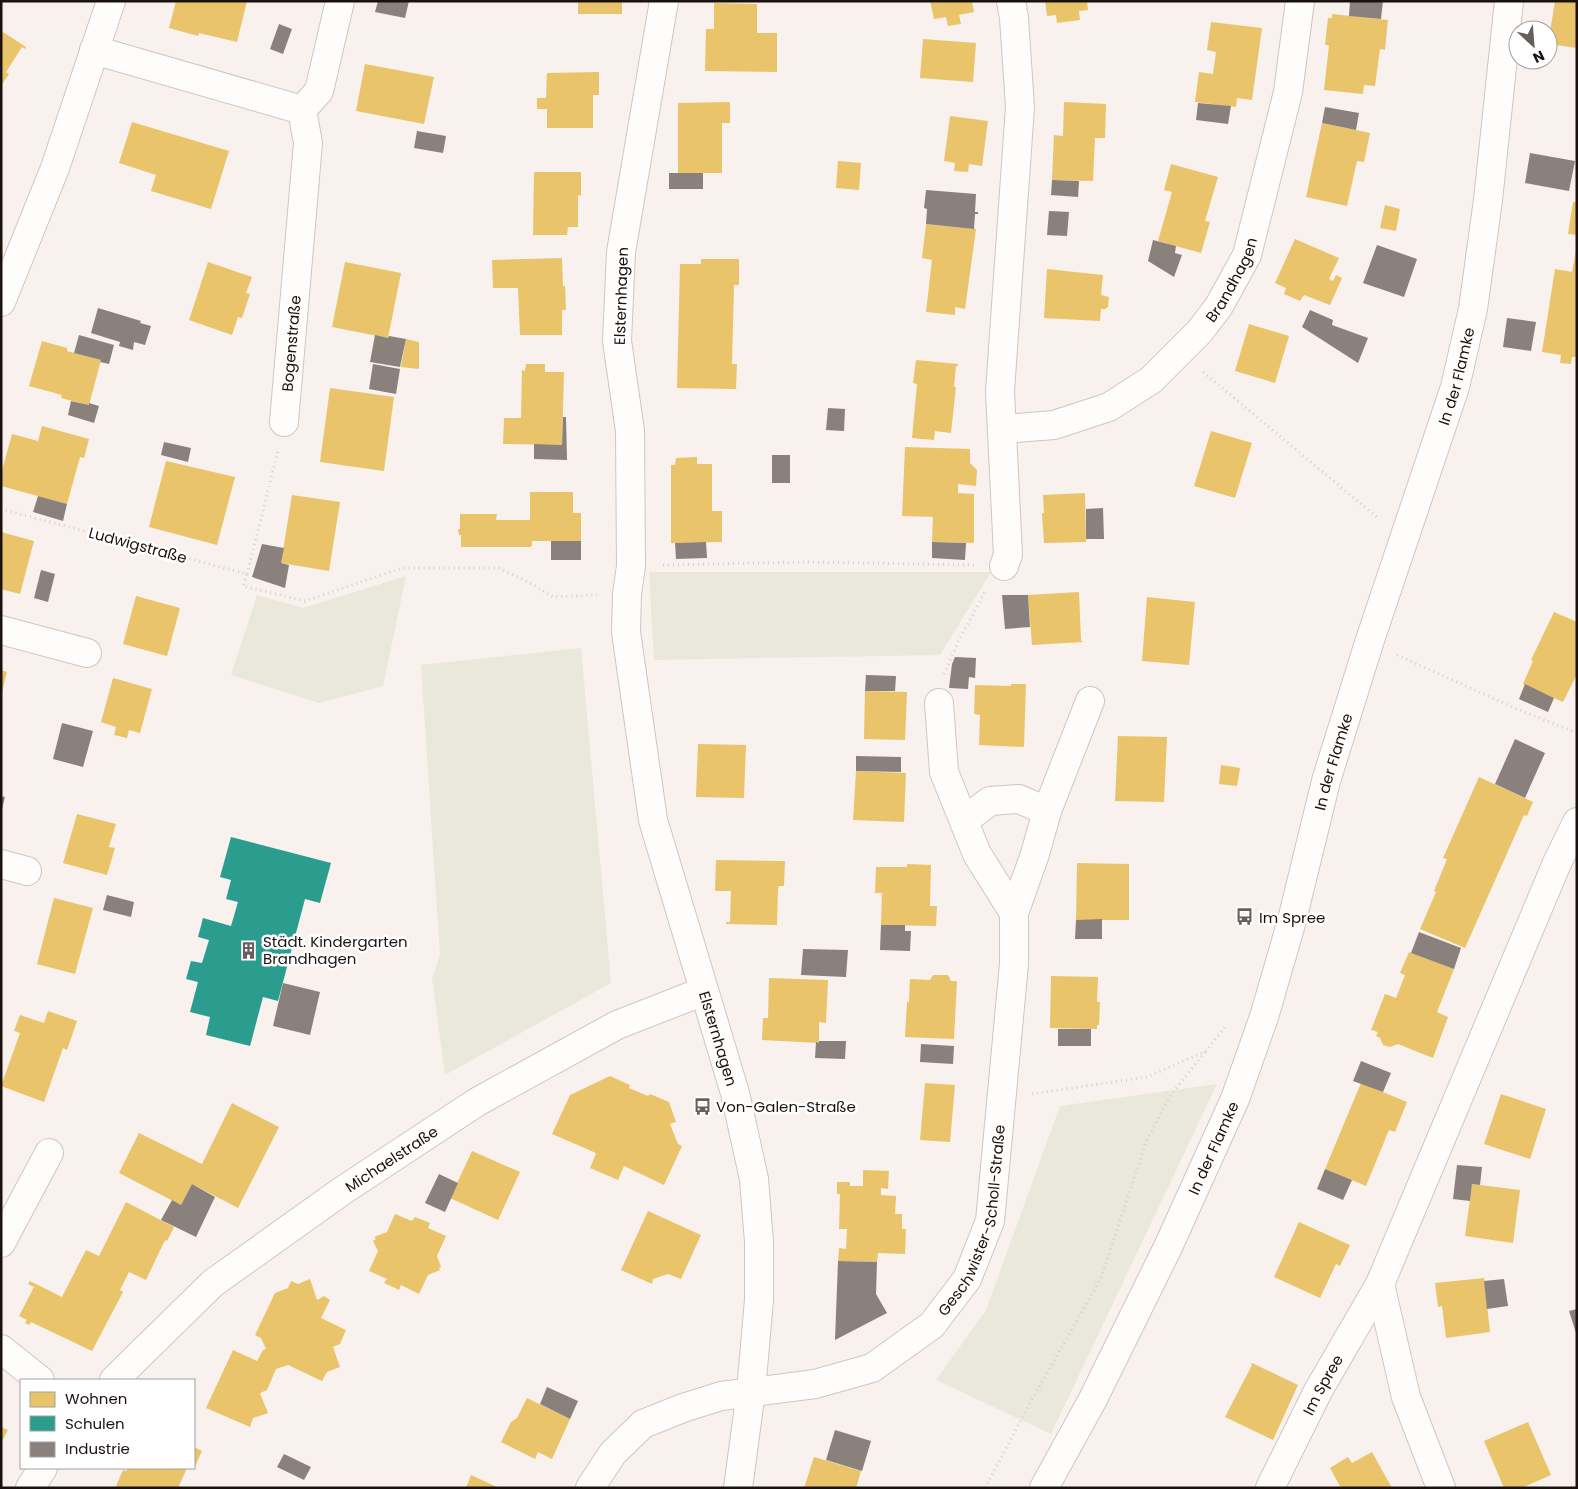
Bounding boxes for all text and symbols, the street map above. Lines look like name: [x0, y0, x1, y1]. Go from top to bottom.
north arrow: [1508, 20, 1558, 70]
text: N: [1530, 45, 1548, 68]
street label: Brandhagen: [1200, 235, 1262, 326]
street label: Elsternhagen: [609, 247, 633, 345]
street label: Bogenstraße: [276, 294, 305, 392]
street label: In der Flamke: [1433, 325, 1479, 428]
street label: Ludwigstraße: [87, 522, 189, 568]
street label: In der Flamke: [1309, 711, 1357, 812]
bus stop icon: Im Spree: [1235, 907, 1255, 927]
place label: Im Spree: [1259, 907, 1325, 928]
place label: Städt. Kindergarten Brandhagen: [263, 931, 408, 969]
building icon: Städt. Kindergarten Brandhagen: [239, 940, 259, 960]
street label: Elsternhagen: [694, 988, 743, 1088]
bus stop icon: Von-Galen-Straße: [692, 1096, 712, 1116]
place label: Von-Galen-Straße: [716, 1096, 856, 1117]
street label: In der Flamke: [1183, 1098, 1243, 1198]
street label: Michaelstraße: [341, 1120, 442, 1197]
street label: Geschwister-Scholl-Straße: [932, 1124, 1009, 1320]
street label: Im Spree: [1297, 1350, 1348, 1418]
legend: [20, 1379, 195, 1469]
text: Wohnen: [65, 1388, 127, 1409]
text: Schulen: [65, 1413, 125, 1434]
text: Industrie: [65, 1438, 130, 1459]

